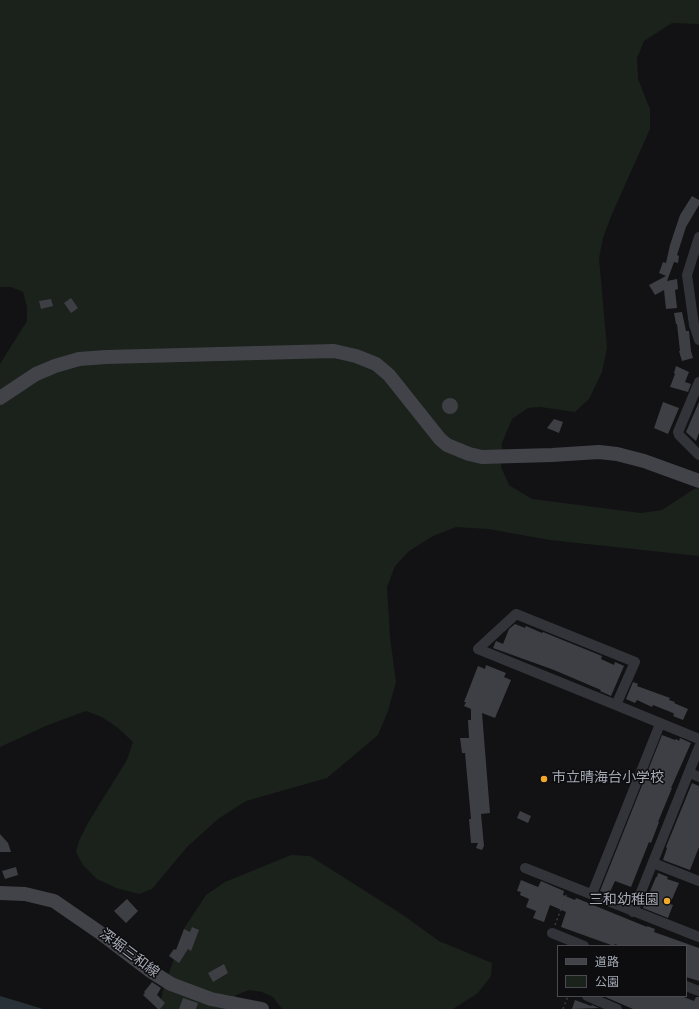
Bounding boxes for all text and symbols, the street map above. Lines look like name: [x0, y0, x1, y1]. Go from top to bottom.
place label: 市立晴海台小学校: [552, 771, 664, 787]
marker: 市立晴海台小学校: [539, 774, 549, 784]
place label: 三和幼稚園: [589, 893, 659, 909]
marker: 三和幼稚園: [662, 896, 672, 906]
street label: 深堀三和線: [96, 926, 162, 982]
legend: [557, 945, 687, 997]
text: 道路: [595, 953, 619, 971]
text: 公園: [595, 973, 619, 991]

